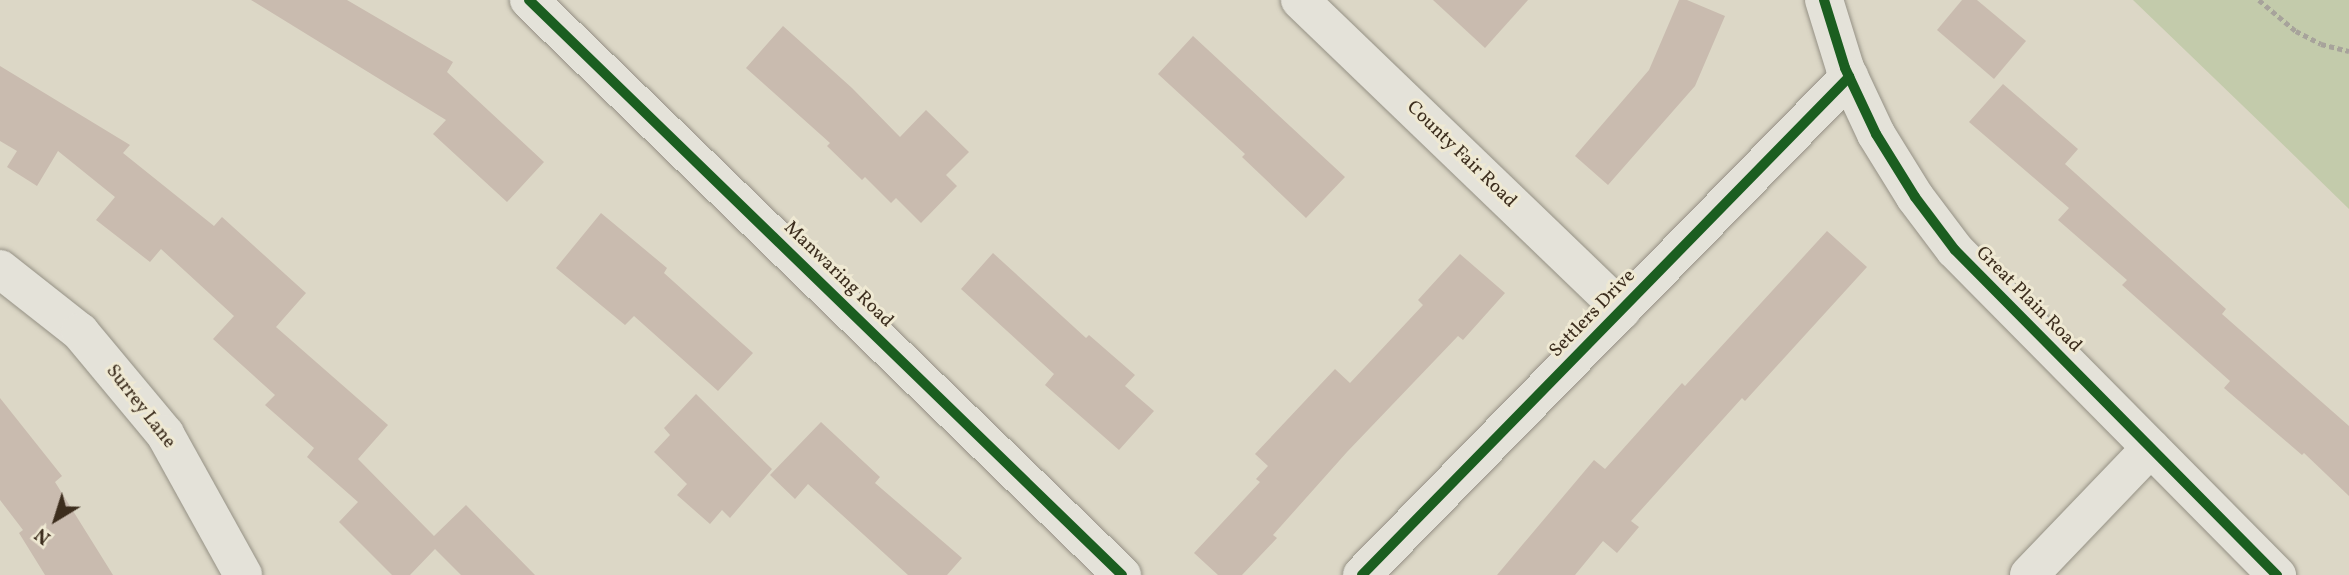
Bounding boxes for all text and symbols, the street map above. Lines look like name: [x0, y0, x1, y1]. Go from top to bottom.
street label: County Fair Road: [1401, 96, 1521, 214]
street label: Manwaring Road: [779, 217, 897, 333]
street label: Great Plain Road: [1970, 242, 2086, 358]
street label: Settlers Drive: [1545, 265, 1641, 363]
street label: Surrey Lane: [100, 360, 180, 454]
north arrow: [21, 484, 91, 554]
text: N: [30, 521, 57, 550]

